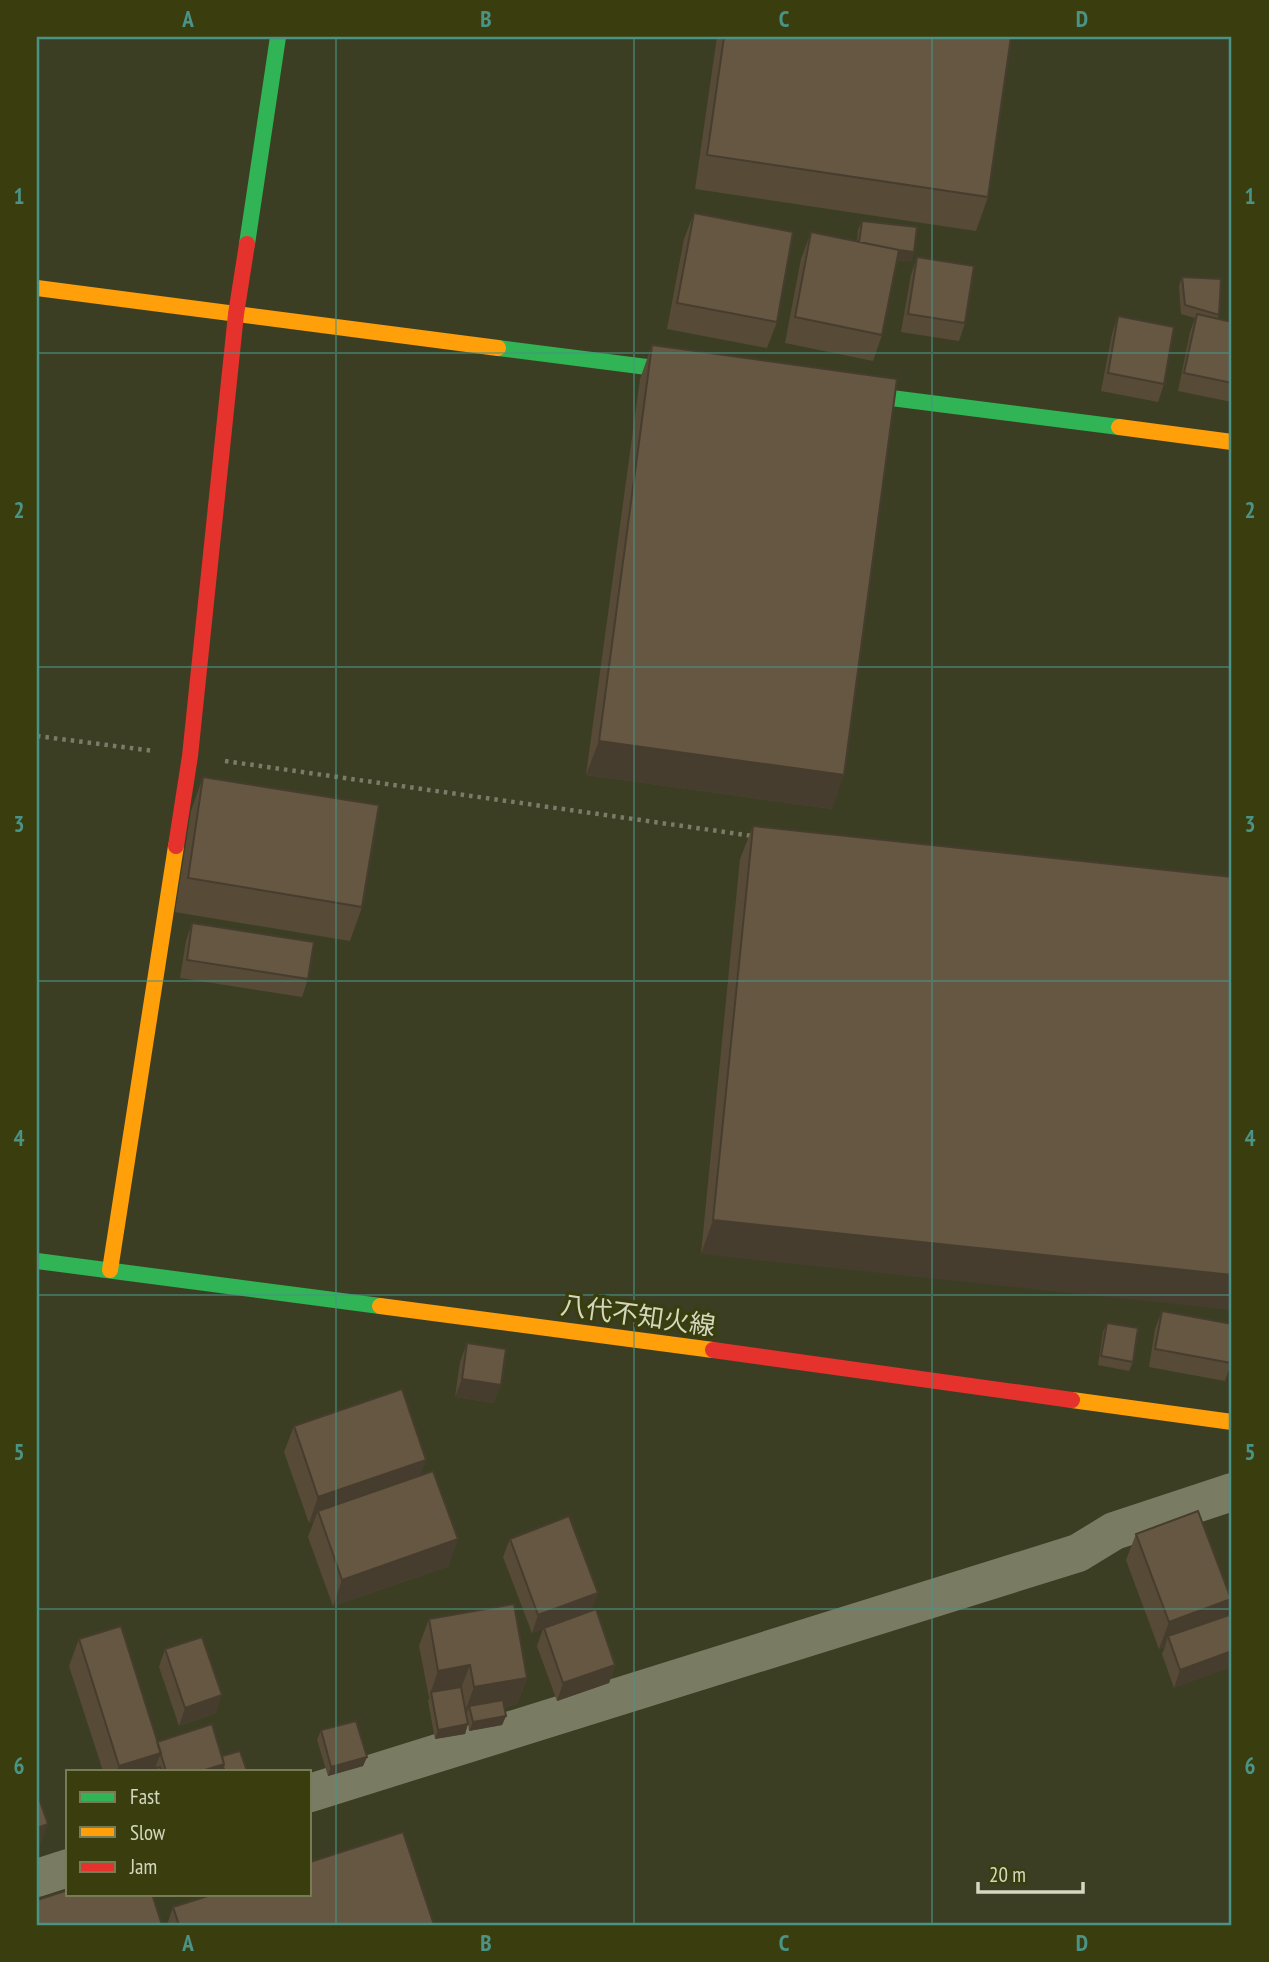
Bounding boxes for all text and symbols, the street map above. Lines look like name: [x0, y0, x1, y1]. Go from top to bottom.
text: A: [181, 4, 194, 33]
text: B: [480, 4, 492, 33]
text: C: [779, 4, 790, 33]
text: D: [1076, 4, 1088, 33]
text: 1: [14, 181, 25, 210]
text: 1: [1245, 181, 1256, 210]
text: 2: [14, 495, 25, 524]
text: 2: [1245, 495, 1256, 524]
text: 3: [14, 809, 25, 838]
text: 3: [1245, 809, 1256, 838]
text: 4: [14, 1123, 25, 1152]
text: 4: [1245, 1123, 1256, 1152]
street label: 八代不知火線: [558, 1288, 718, 1342]
text: 5: [14, 1437, 25, 1466]
text: 5: [1245, 1437, 1256, 1466]
text: 6: [14, 1751, 25, 1780]
text: 6: [1245, 1751, 1256, 1780]
legend: [66, 1770, 312, 1896]
text: Fast: [130, 1783, 160, 1810]
text: Slow: [130, 1819, 166, 1846]
scale bar: [978, 1850, 1084, 1894]
text: Jam: [129, 1853, 157, 1880]
text: 20 m: [989, 1861, 1026, 1888]
text: A: [181, 1928, 194, 1957]
text: B: [480, 1928, 492, 1957]
text: C: [779, 1928, 790, 1957]
text: D: [1076, 1928, 1088, 1957]

